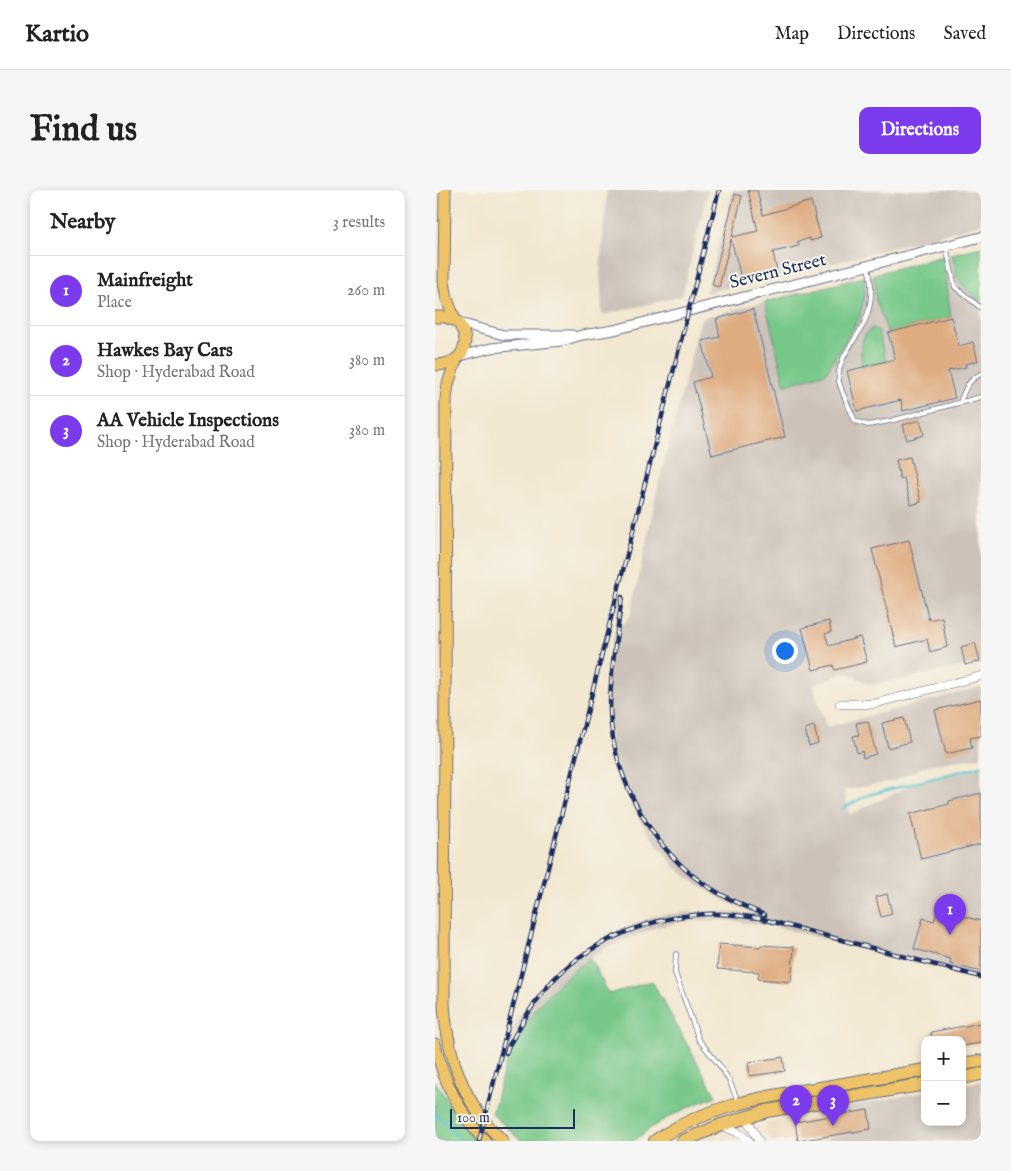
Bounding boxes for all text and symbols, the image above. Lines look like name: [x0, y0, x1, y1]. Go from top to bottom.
text: Kartio: [25, 19, 89, 50]
text: Map: [775, 23, 809, 46]
text: Directions: [837, 23, 915, 46]
text: Saved: [943, 23, 986, 46]
button: Directions: [859, 107, 981, 154]
text: Find us: [30, 108, 137, 153]
text: Nearby: [50, 209, 115, 236]
text: 3 results: [333, 213, 385, 233]
street label: Severn Street: [727, 249, 829, 295]
text: Mainfreight: [97, 269, 193, 293]
text: 1: [63, 281, 69, 301]
text: 260 m: [347, 281, 385, 301]
text: Place: [97, 293, 132, 313]
text: Hawkes Bay Cars: [97, 339, 233, 363]
text: 2: [62, 351, 70, 371]
text: 380 m: [349, 351, 385, 371]
text: Shop · Hyderabad Road: [97, 363, 255, 383]
text: AA Vehicle Inspections: [97, 409, 279, 433]
text: 3: [63, 421, 69, 441]
text: 380 m: [349, 421, 385, 441]
text: Shop · Hyderabad Road: [97, 433, 255, 453]
your location: [772, 638, 798, 664]
pin: 1: [934, 894, 966, 935]
map controls: [921, 1036, 966, 1126]
button: +: [921, 1036, 966, 1081]
button: −: [921, 1081, 966, 1126]
pin: 2: [780, 1085, 812, 1126]
pin: 3: [817, 1085, 849, 1126]
scale bar: [450, 1106, 575, 1129]
text: 100 m: [457, 1109, 490, 1127]

